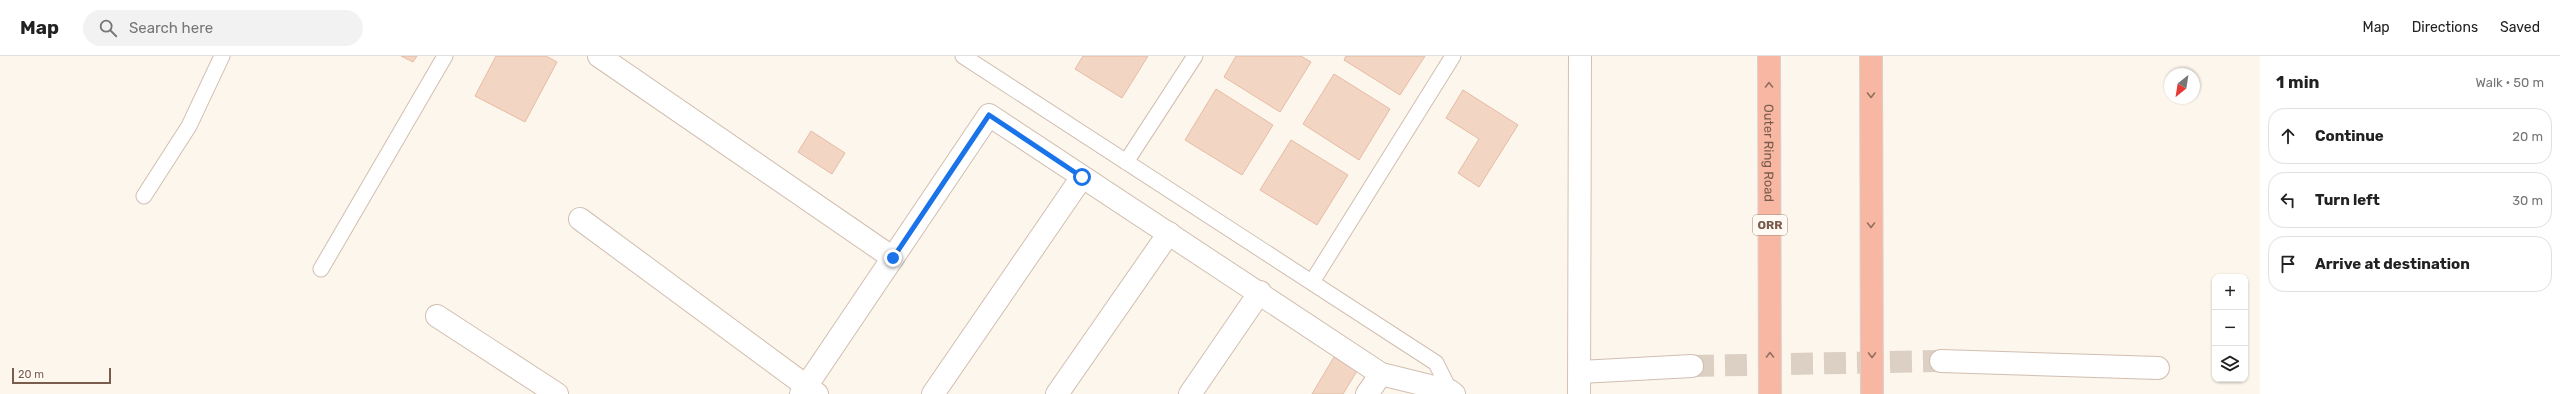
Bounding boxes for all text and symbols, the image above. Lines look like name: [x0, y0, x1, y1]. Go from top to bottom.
search box: [83, 10, 363, 46]
text: Map: [20, 16, 59, 39]
icon: search: [97, 17, 119, 39]
text: Search here: [129, 19, 213, 37]
text: Map: [2363, 19, 2390, 36]
text: Directions: [2412, 19, 2478, 36]
text: Saved: [2500, 19, 2540, 36]
north arrow: [2164, 68, 2200, 104]
text: 1 min: [2276, 72, 2319, 92]
text: Walk · 50 m: [2476, 75, 2544, 90]
one-way arrow: [1765, 82, 1773, 88]
one-way arrow: [1867, 92, 1875, 98]
street label: Outer Ring Road: [1760, 104, 1776, 202]
icon: ahead: [2277, 125, 2299, 147]
text: Continue: [2315, 127, 2384, 145]
text: 20 m: [2512, 129, 2543, 144]
route start: [1073, 168, 1091, 186]
icon: left: [2277, 189, 2299, 211]
text: Turn left: [2315, 191, 2380, 209]
text: 30 m: [2512, 193, 2543, 208]
road number: ORR: [1753, 215, 1787, 235]
one-way arrow: [1867, 222, 1875, 228]
route end: [884, 249, 902, 267]
icon: arrive: [2277, 253, 2299, 275]
text: Arrive at destination: [2315, 255, 2470, 273]
map controls: [2212, 274, 2248, 382]
button: +: [2212, 274, 2248, 310]
button: −: [2212, 310, 2248, 346]
button: layers: [2212, 346, 2248, 382]
one-way arrow: [1766, 352, 1774, 358]
one-way arrow: [1868, 352, 1876, 358]
scale bar: [12, 366, 111, 385]
text: 20 m: [18, 368, 44, 381]

